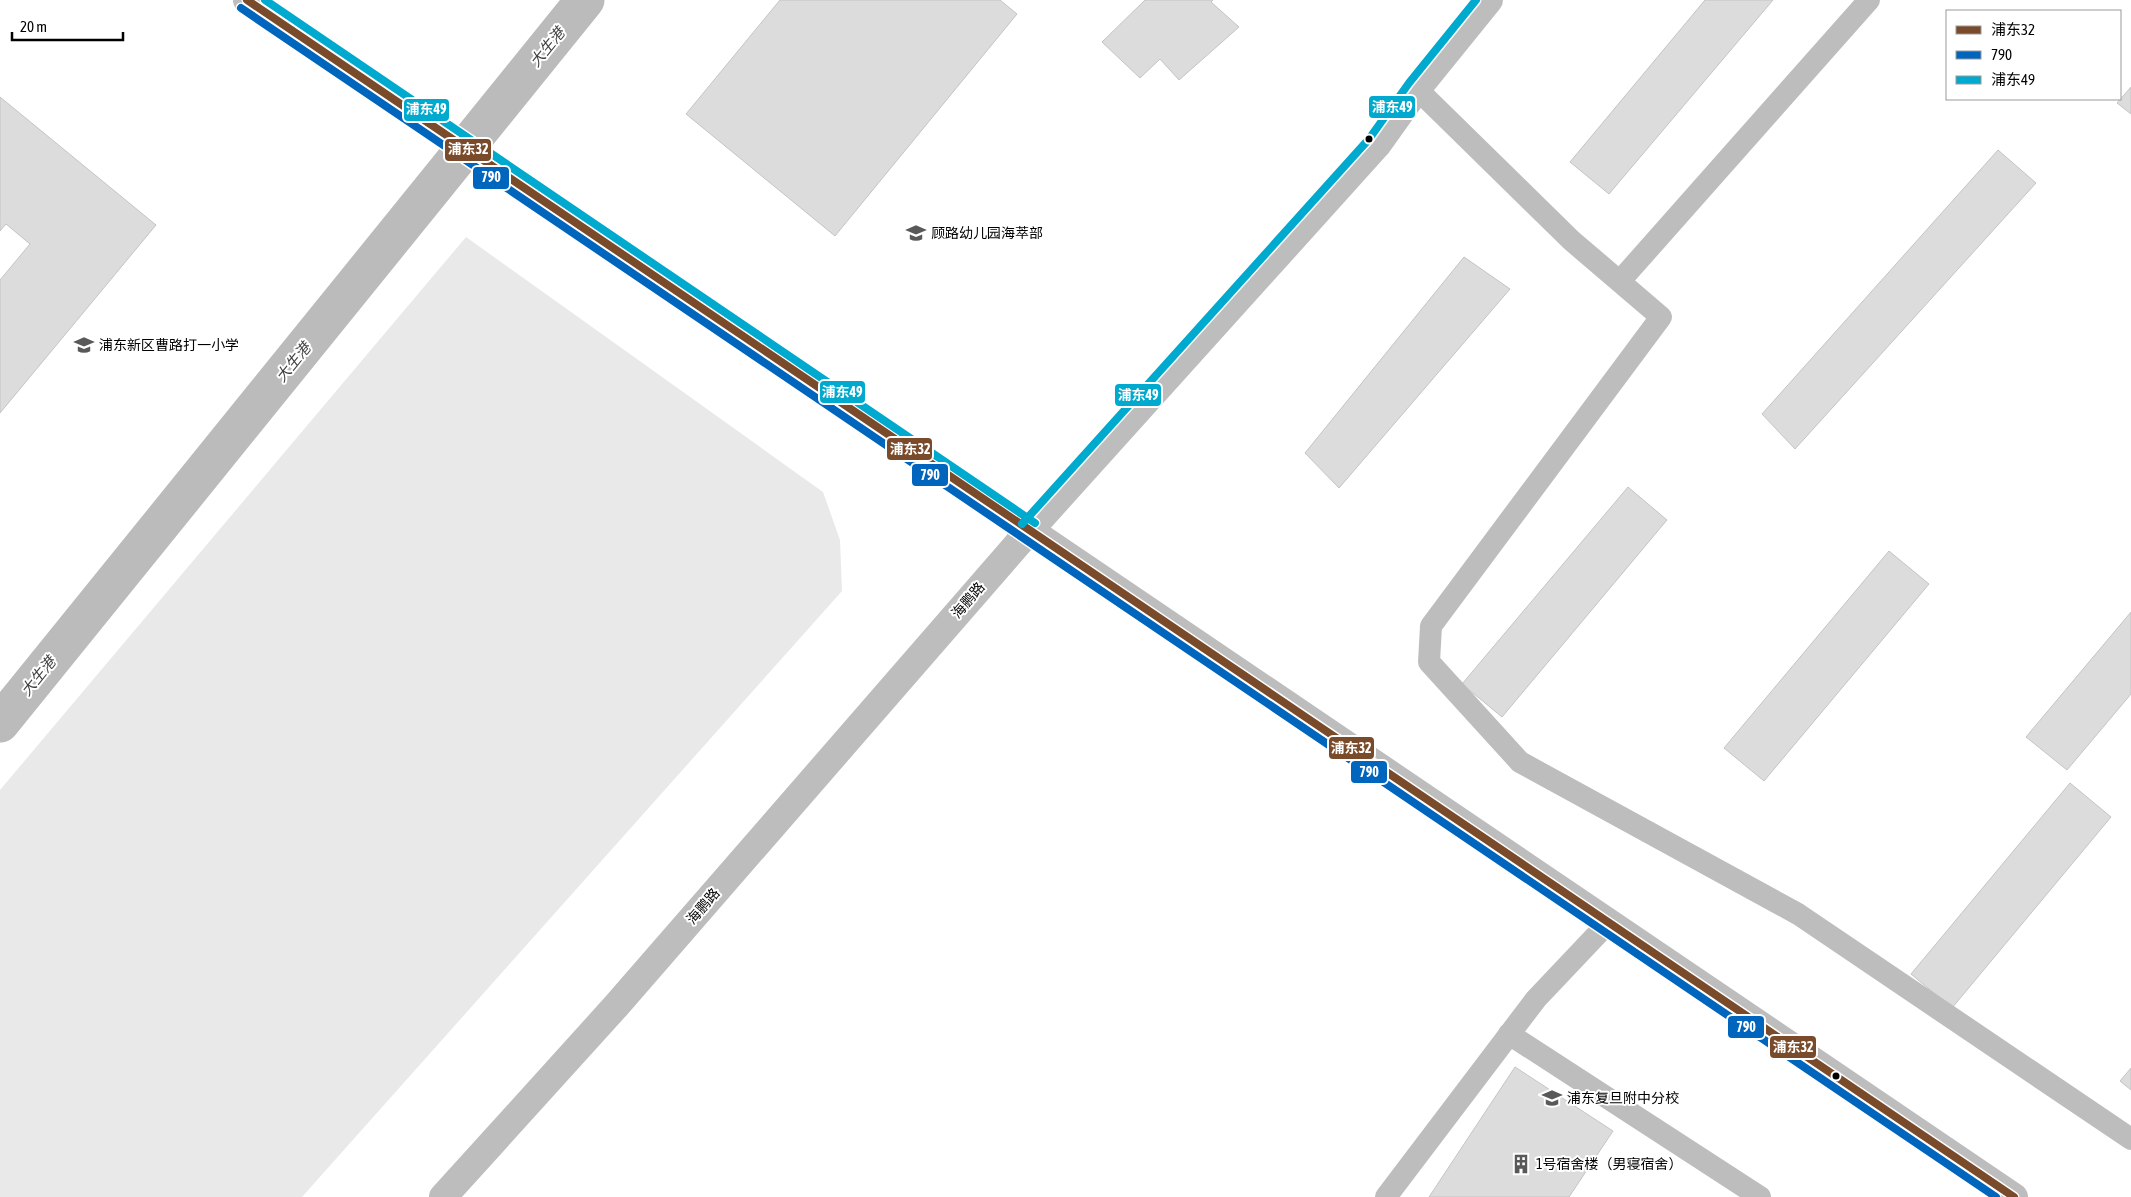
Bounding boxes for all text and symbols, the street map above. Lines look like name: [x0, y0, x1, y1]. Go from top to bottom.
scale bar: [12, 10, 124, 42]
legend: [1946, 10, 2121, 100]
text: 20 m: [20, 18, 47, 35]
text: 浦东32: [1991, 21, 2035, 38]
water label: 大生港: [526, 23, 569, 70]
text: 790: [1991, 46, 2012, 63]
text: 浦东49: [1991, 71, 2035, 88]
line badge: 浦东49: [1368, 95, 1416, 119]
line badge: 浦东49: [403, 98, 450, 122]
text: 浦东49: [1371, 99, 1413, 115]
text: 浦东49: [405, 101, 447, 117]
unlabelled marker: [1364, 134, 1374, 144]
line badge: 浦东32: [444, 138, 492, 162]
text: 浦东32: [447, 141, 489, 157]
line badge: 790: [472, 166, 510, 190]
text: 790: [481, 169, 501, 185]
school or university icon: 顾路幼儿园海萃部: [905, 222, 927, 244]
place label: 顾路幼儿园海萃部: [931, 225, 1043, 241]
school or university icon: 浦东新区曹路打一小学: [73, 334, 95, 356]
place label: 浦东新区曹路打一小学: [99, 337, 239, 353]
water label: 大生港: [272, 338, 315, 385]
line badge: 浦东49: [819, 380, 866, 404]
line badge: 浦东49: [1114, 383, 1162, 407]
text: 浦东49: [821, 384, 863, 400]
text: 浦东49: [1117, 387, 1159, 403]
line badge: 浦东32: [886, 437, 933, 461]
text: 浦东32: [889, 441, 931, 457]
line badge: 790: [911, 463, 949, 487]
text: 790: [920, 467, 940, 483]
street label: 海鹏路: [948, 579, 988, 621]
water label: 大生港: [17, 652, 60, 699]
line badge: 浦东32: [1328, 736, 1375, 760]
text: 浦东32: [1330, 740, 1372, 756]
line badge: 790: [1350, 760, 1388, 784]
text: 790: [1359, 764, 1379, 780]
street label: 海鹏路: [683, 885, 723, 927]
line badge: 790: [1727, 1015, 1765, 1039]
text: 790: [1736, 1019, 1756, 1035]
line badge: 浦东32: [1769, 1035, 1817, 1059]
text: 浦东32: [1772, 1039, 1814, 1055]
unlabelled marker: [1831, 1071, 1841, 1081]
school or university icon: 浦东复旦附中分校: [1541, 1087, 1563, 1109]
place label: 浦东复旦附中分校: [1567, 1090, 1679, 1106]
building icon: 1号宿舍楼（男寝宿舍）: [1510, 1153, 1532, 1175]
place label: 1号宿舍楼（男寝宿舍）: [1536, 1156, 1683, 1172]

